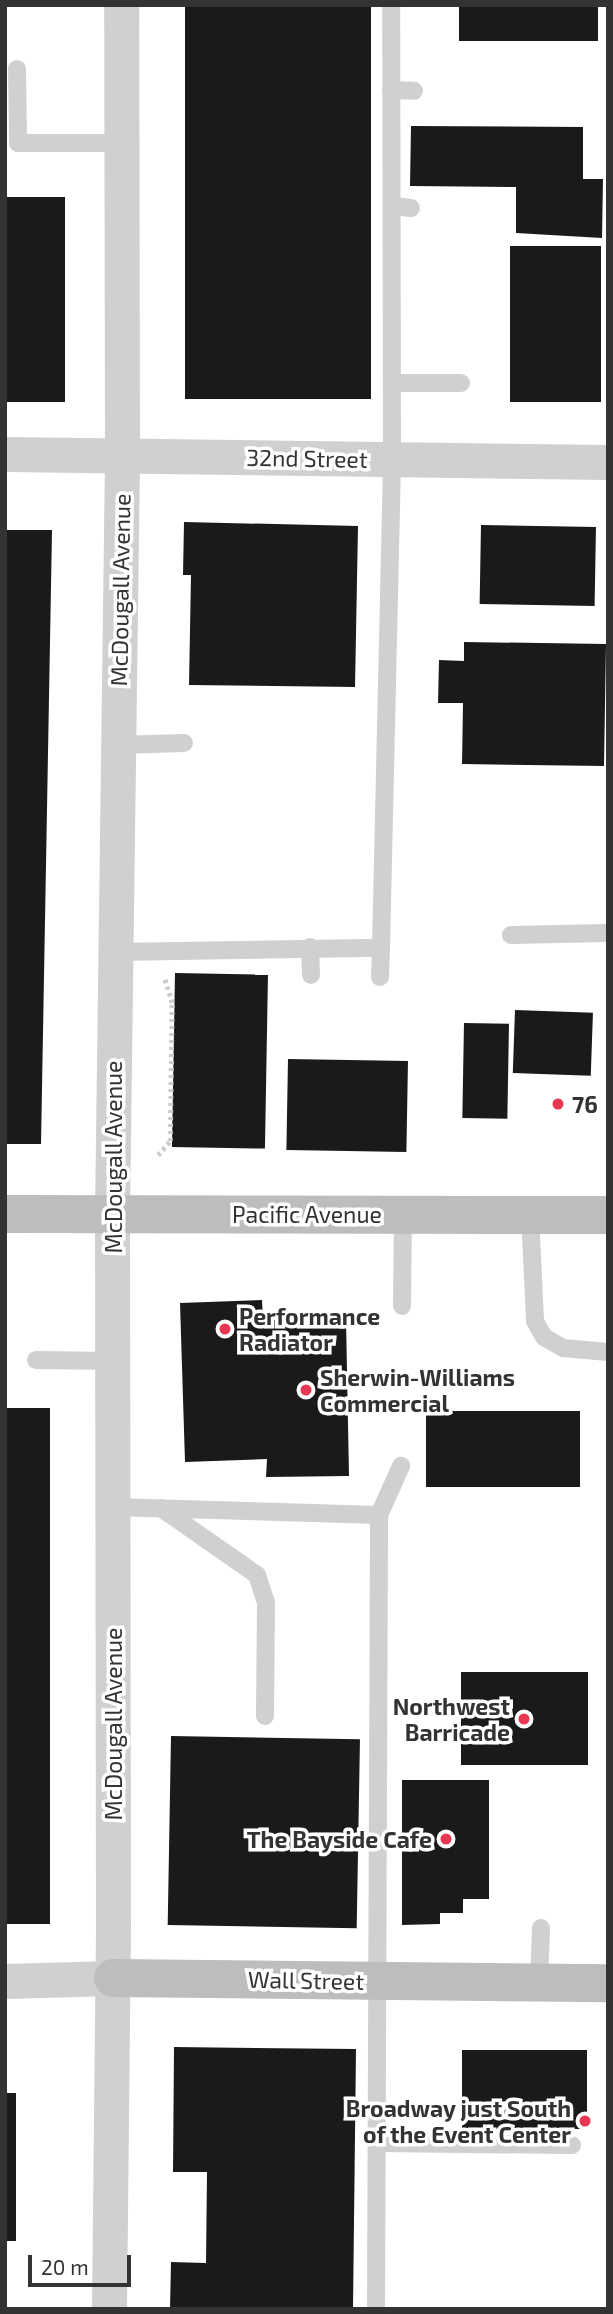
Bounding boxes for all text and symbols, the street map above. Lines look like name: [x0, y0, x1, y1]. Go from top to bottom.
street label: 32nd Street: [246, 443, 368, 473]
street label: McDougall Avenue: [105, 493, 135, 687]
street label: McDougall Avenue: [99, 1060, 127, 1254]
place label: 76: [572, 1090, 598, 1118]
marker: 76: [550, 1096, 566, 1112]
street label: Pacific Avenue: [232, 1200, 382, 1228]
place label: Performance Radiator: [239, 1302, 380, 1356]
marker: Performance Radiator: [217, 1321, 233, 1337]
place label: Sherwin-Williams Commercial: [320, 1363, 515, 1417]
marker: Sherwin-Williams Commercial: [298, 1382, 314, 1398]
street label: McDougall Avenue: [99, 1627, 127, 1821]
place label: Northwest Barricade: [393, 1692, 510, 1746]
marker: Northwest Barricade: [516, 1711, 532, 1727]
place label: The Bayside Cafe: [247, 1825, 432, 1853]
marker: The Bayside Cafe: [438, 1831, 454, 1847]
street label: Wall Street: [247, 1965, 365, 1995]
place label: Broadway just South of the Event Center: [345, 2094, 571, 2148]
marker: Broadway just South of the Event Center: [577, 2113, 593, 2129]
scale bar: [32, 2240, 135, 2284]
text: 20 m: [41, 2254, 89, 2279]

